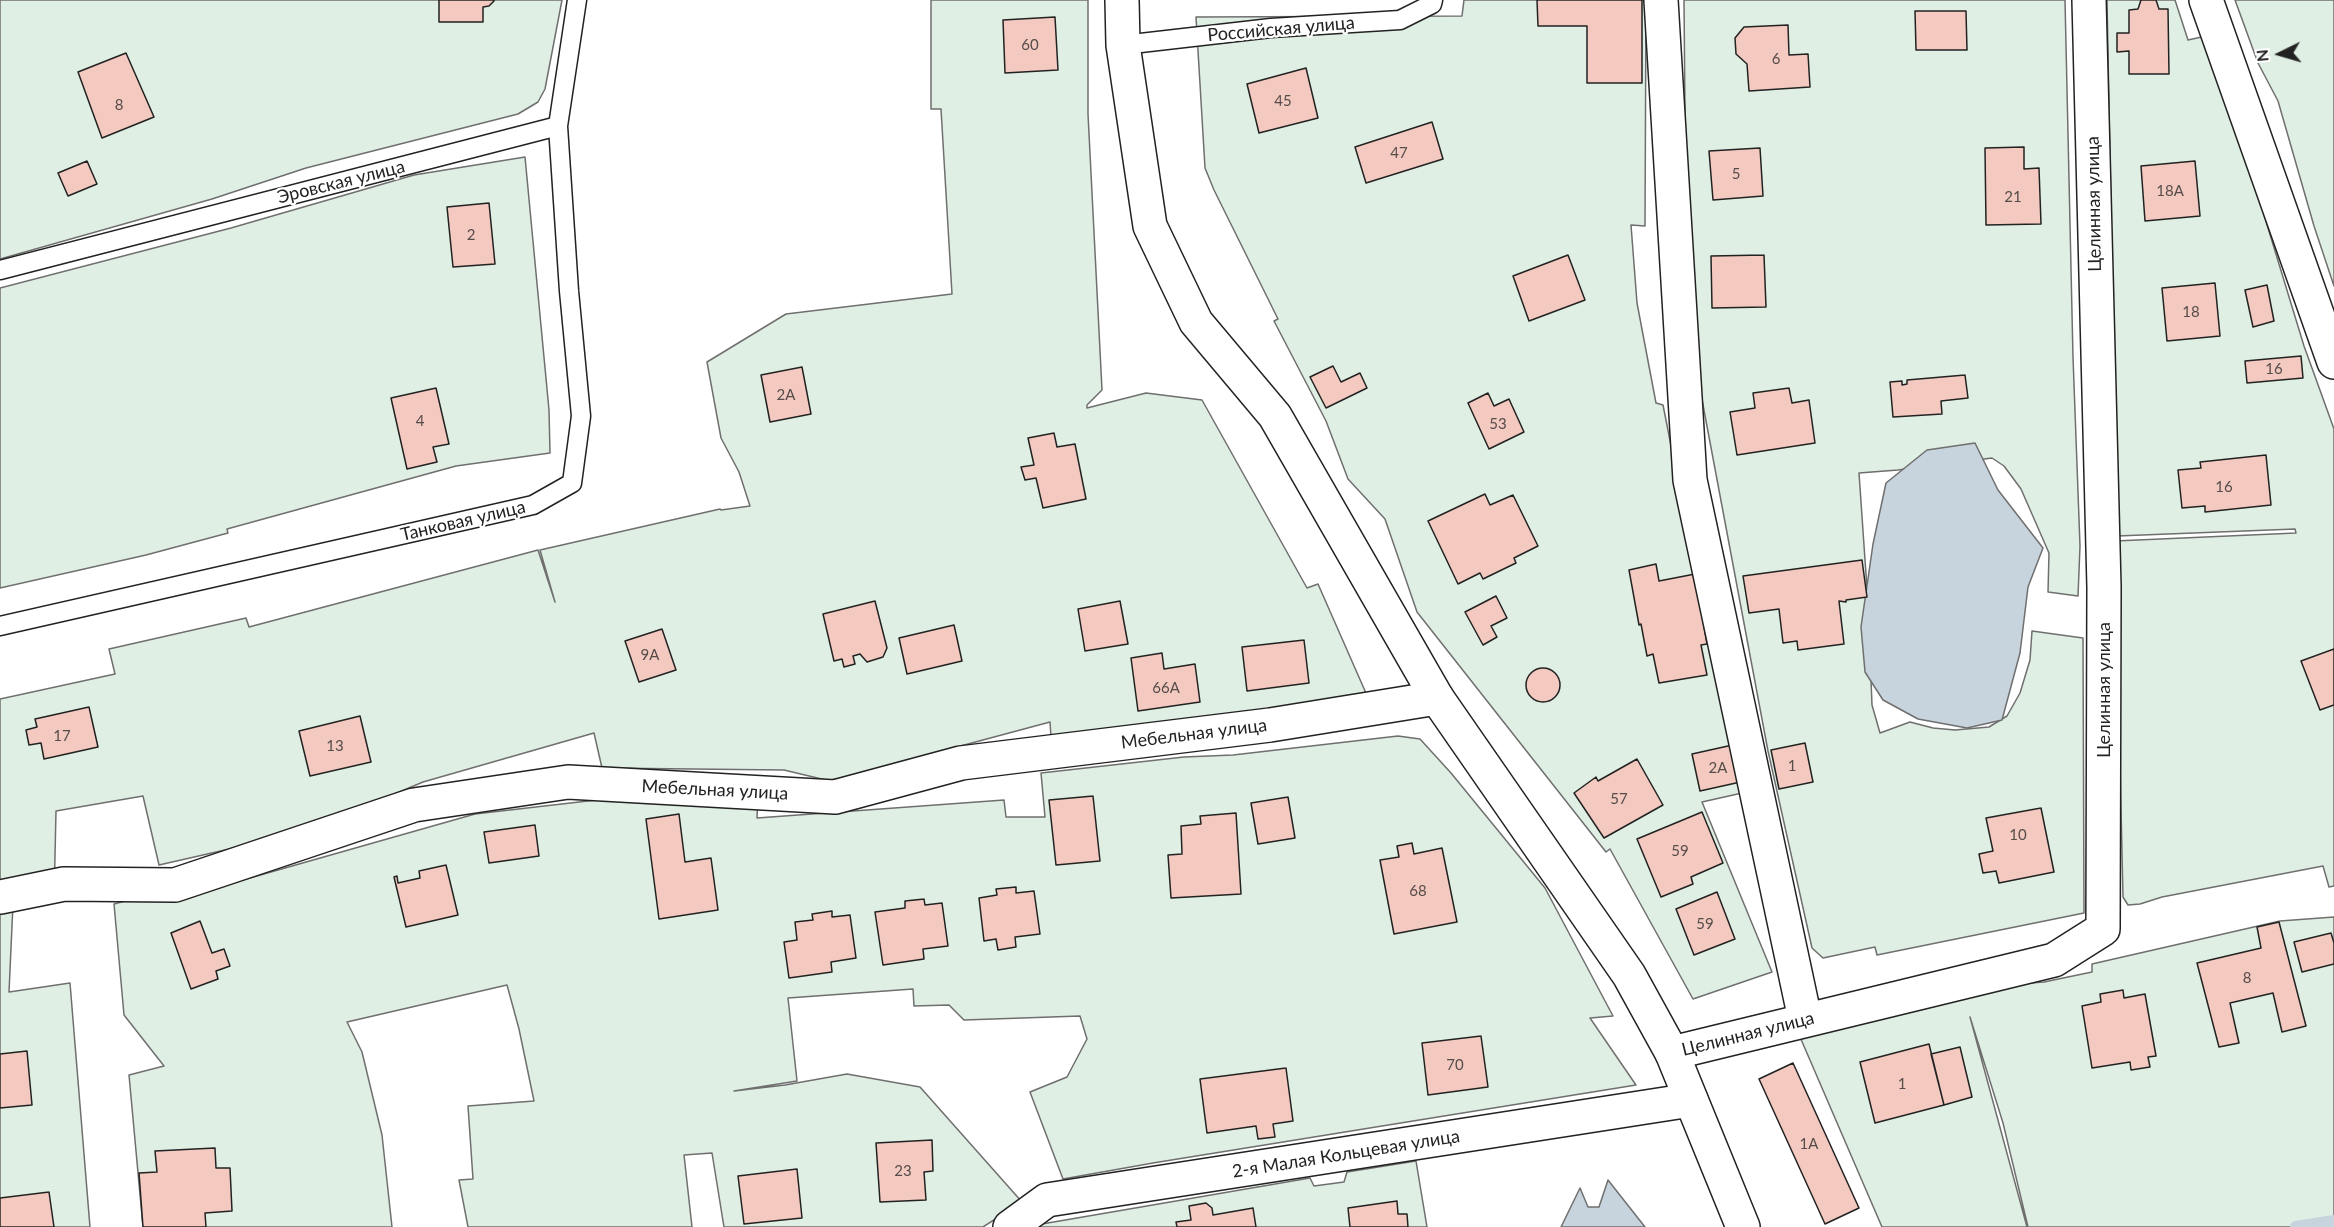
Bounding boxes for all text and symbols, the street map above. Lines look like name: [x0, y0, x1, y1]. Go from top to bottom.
street label: Российская улица: [1206, 12, 1356, 46]
north arrow: [2250, 24, 2310, 84]
house number: 60: [1021, 36, 1039, 54]
text: N: [2252, 49, 2272, 63]
house number: 6: [1772, 50, 1780, 68]
house number: 45: [1274, 92, 1292, 110]
house number: 8: [115, 96, 123, 114]
street label: Целинная улица: [2082, 136, 2106, 272]
house number: 47: [1390, 144, 1408, 162]
street label: Эровская улица: [275, 156, 407, 208]
house number: 5: [1732, 165, 1740, 183]
house number: 18А: [2156, 182, 2184, 200]
house number: 21: [2004, 188, 2022, 206]
house number: 2: [467, 226, 475, 244]
house number: 18: [2182, 303, 2200, 321]
house number: 16: [2265, 360, 2283, 378]
house number: 2А: [777, 386, 795, 404]
house number: 4: [416, 412, 424, 430]
house number: 53: [1489, 415, 1507, 433]
house number: 16: [2215, 478, 2233, 496]
street label: Танковая улица: [399, 496, 527, 546]
street label: Целинная улица: [2093, 622, 2115, 758]
house number: 9А: [641, 646, 659, 664]
house number: 66А: [1152, 679, 1180, 697]
street label: Мебельная улица: [1120, 714, 1268, 754]
house number: 17: [53, 727, 71, 745]
house number: 13: [326, 737, 344, 755]
house number: 1: [1788, 757, 1796, 775]
house number: 2А: [1709, 759, 1727, 777]
street label: Мебельная улица: [641, 775, 789, 805]
house number: 57: [1610, 790, 1628, 808]
house number: 10: [2009, 826, 2027, 844]
house number: 59: [1671, 842, 1689, 860]
house number: 68: [1409, 882, 1427, 900]
house number: 59: [1696, 915, 1714, 933]
house number: 8: [2243, 969, 2251, 987]
street label: Целинная улица: [1680, 1007, 1816, 1061]
house number: 70: [1446, 1056, 1464, 1074]
house number: 1: [1898, 1075, 1906, 1093]
street label: 2-я Малая Кольцевая улица: [1231, 1125, 1461, 1183]
house number: 1А: [1800, 1135, 1818, 1153]
house number: 23: [894, 1162, 912, 1180]

